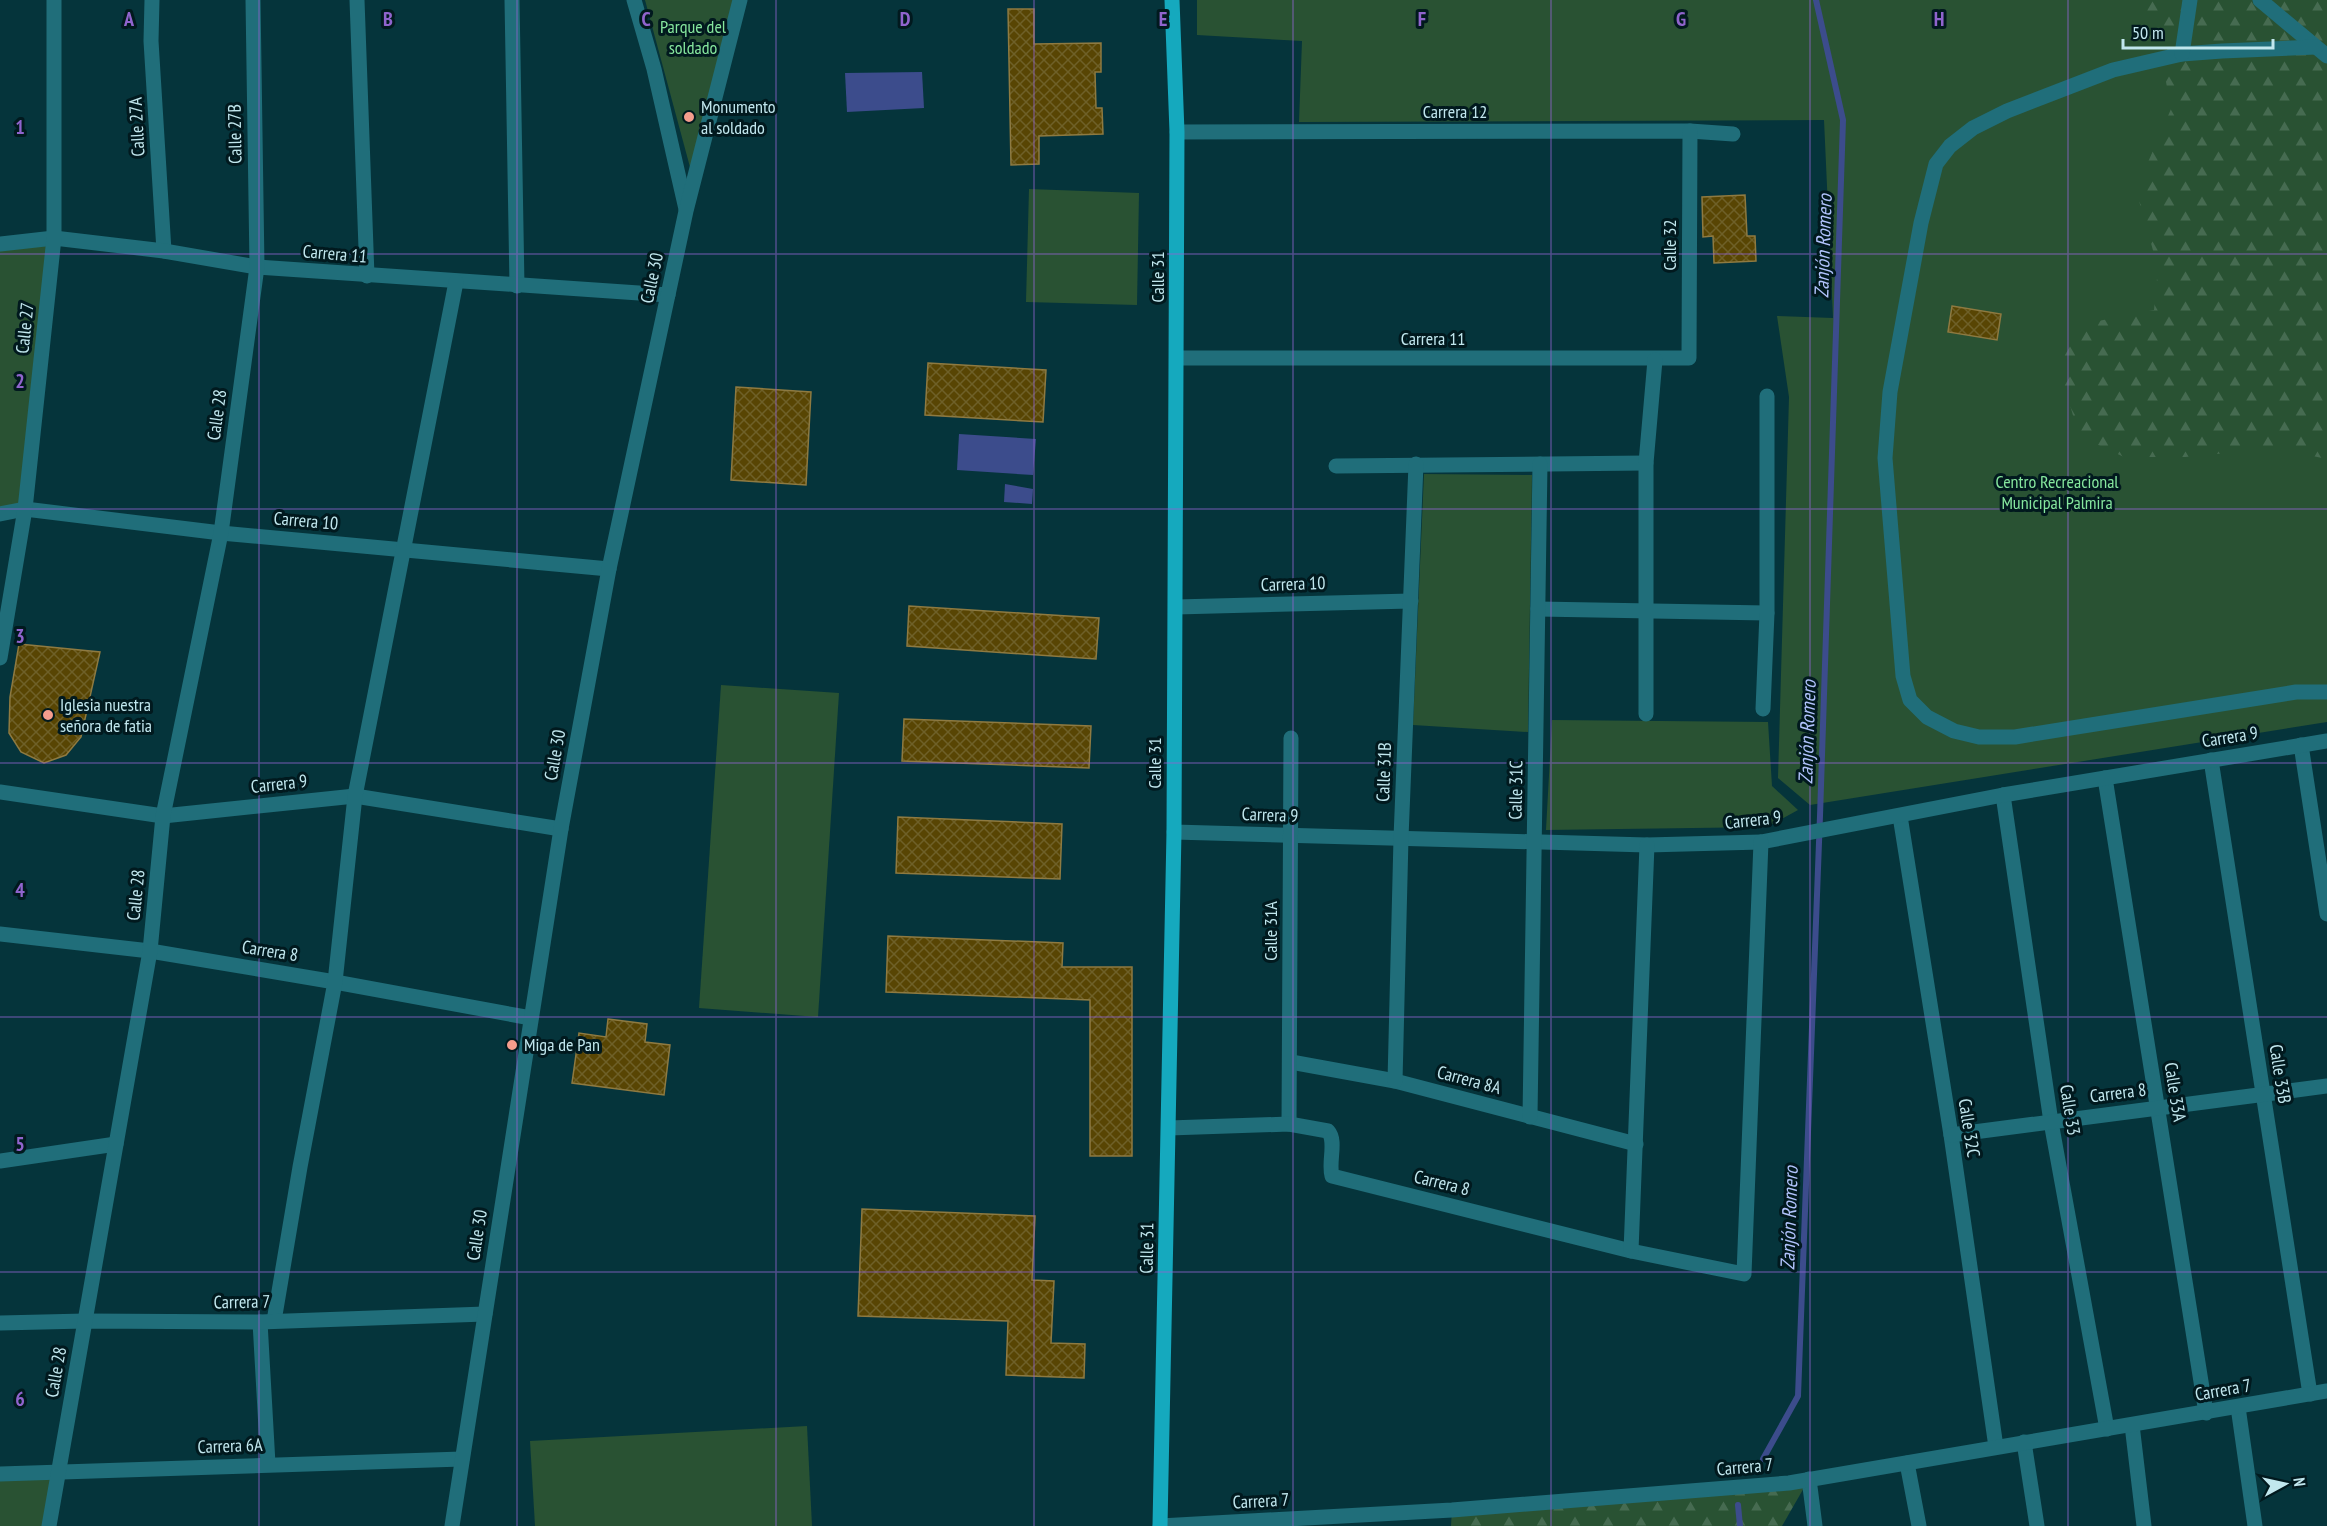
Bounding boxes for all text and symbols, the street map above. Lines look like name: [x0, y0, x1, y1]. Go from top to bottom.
text: A: [123, 6, 135, 32]
text: B: [383, 6, 393, 32]
text: C: [641, 6, 651, 32]
text: D: [900, 6, 911, 32]
text: E: [1159, 6, 1167, 32]
text: F: [1418, 6, 1426, 32]
text: G: [1676, 6, 1686, 32]
text: H: [1934, 6, 1944, 32]
scale bar: [2123, 12, 2273, 50]
park label: Parque del soldado: [660, 15, 727, 59]
text: 50 m: [2132, 21, 2164, 44]
place label: Monumento al soldado: [701, 95, 776, 139]
street label: Calle 27A: [123, 96, 150, 157]
street label: Carrera 12: [1423, 100, 1487, 123]
street label: Calle 27B: [222, 104, 247, 164]
marker: Monumento al soldado: [682, 110, 696, 124]
text: 1: [15, 114, 25, 140]
water label: Zanjón Romero: [1808, 192, 1838, 298]
street label: Calle 32: [1658, 219, 1681, 271]
street label: Carrera 11: [302, 239, 368, 268]
street label: Calle 30: [635, 251, 668, 305]
street label: Calle 31: [1146, 251, 1169, 303]
street label: Calle 27: [10, 301, 39, 355]
street label: Carrera 11: [1401, 327, 1465, 350]
text: 2: [15, 368, 25, 394]
street label: Calle 28: [202, 388, 231, 442]
park label: Centro Recreacional Municipal Palmira: [1995, 470, 2119, 514]
street label: Carrera 10: [273, 506, 339, 535]
street label: Carrera 10: [1260, 571, 1326, 596]
text: 3: [15, 623, 25, 649]
water label: Zanjón Romero: [1792, 678, 1822, 784]
place label: Iglesia nuestra señora de fatia: [60, 693, 152, 737]
marker: Iglesia nuestra señora de fatia: [41, 708, 55, 722]
street label: Carrera 9: [2200, 721, 2260, 752]
street label: Calle 30: [539, 728, 570, 782]
street label: Calle 31: [1143, 737, 1166, 789]
street label: Calle 31B: [1371, 742, 1396, 802]
street label: Calle 31C: [1503, 760, 1528, 820]
street label: Carrera 9: [250, 769, 308, 798]
street label: Carrera 9: [1241, 802, 1299, 827]
street label: Carrera 9: [1724, 805, 1782, 834]
street label: Calle 28: [121, 868, 150, 922]
text: 4: [15, 877, 25, 903]
street label: Calle 31A: [1259, 901, 1282, 961]
street label: Carrera 8: [240, 935, 300, 966]
place label: Miga de Pan: [524, 1033, 600, 1056]
marker: Miga de Pan: [505, 1038, 519, 1052]
street label: Calle 33B: [2264, 1043, 2297, 1105]
street label: Carrera 8A: [1435, 1060, 1504, 1099]
street label: Calle 33A: [2159, 1061, 2192, 1124]
street label: Carrera 8: [2088, 1078, 2147, 1107]
street label: Calle 33: [2055, 1083, 2086, 1137]
street label: Calle 32C: [1953, 1097, 1985, 1159]
text: 5: [15, 1131, 25, 1157]
water label: Zanjón Romero: [1774, 1164, 1804, 1270]
street label: Carrera 8: [1412, 1165, 1472, 1201]
street label: Calle 30: [461, 1208, 492, 1262]
street label: Calle 31: [1135, 1222, 1158, 1274]
street label: Carrera 7: [214, 1290, 270, 1313]
street label: Calle 28: [40, 1345, 71, 1399]
street label: Carrera 7: [2193, 1373, 2253, 1406]
text: 6: [15, 1386, 25, 1412]
street label: Carrera 6A: [197, 1433, 263, 1458]
street label: Carrera 7: [1716, 1453, 1774, 1480]
north arrow: [2255, 1454, 2315, 1514]
text: N: [2289, 1476, 2310, 1488]
street label: Carrera 7: [1232, 1488, 1290, 1513]

